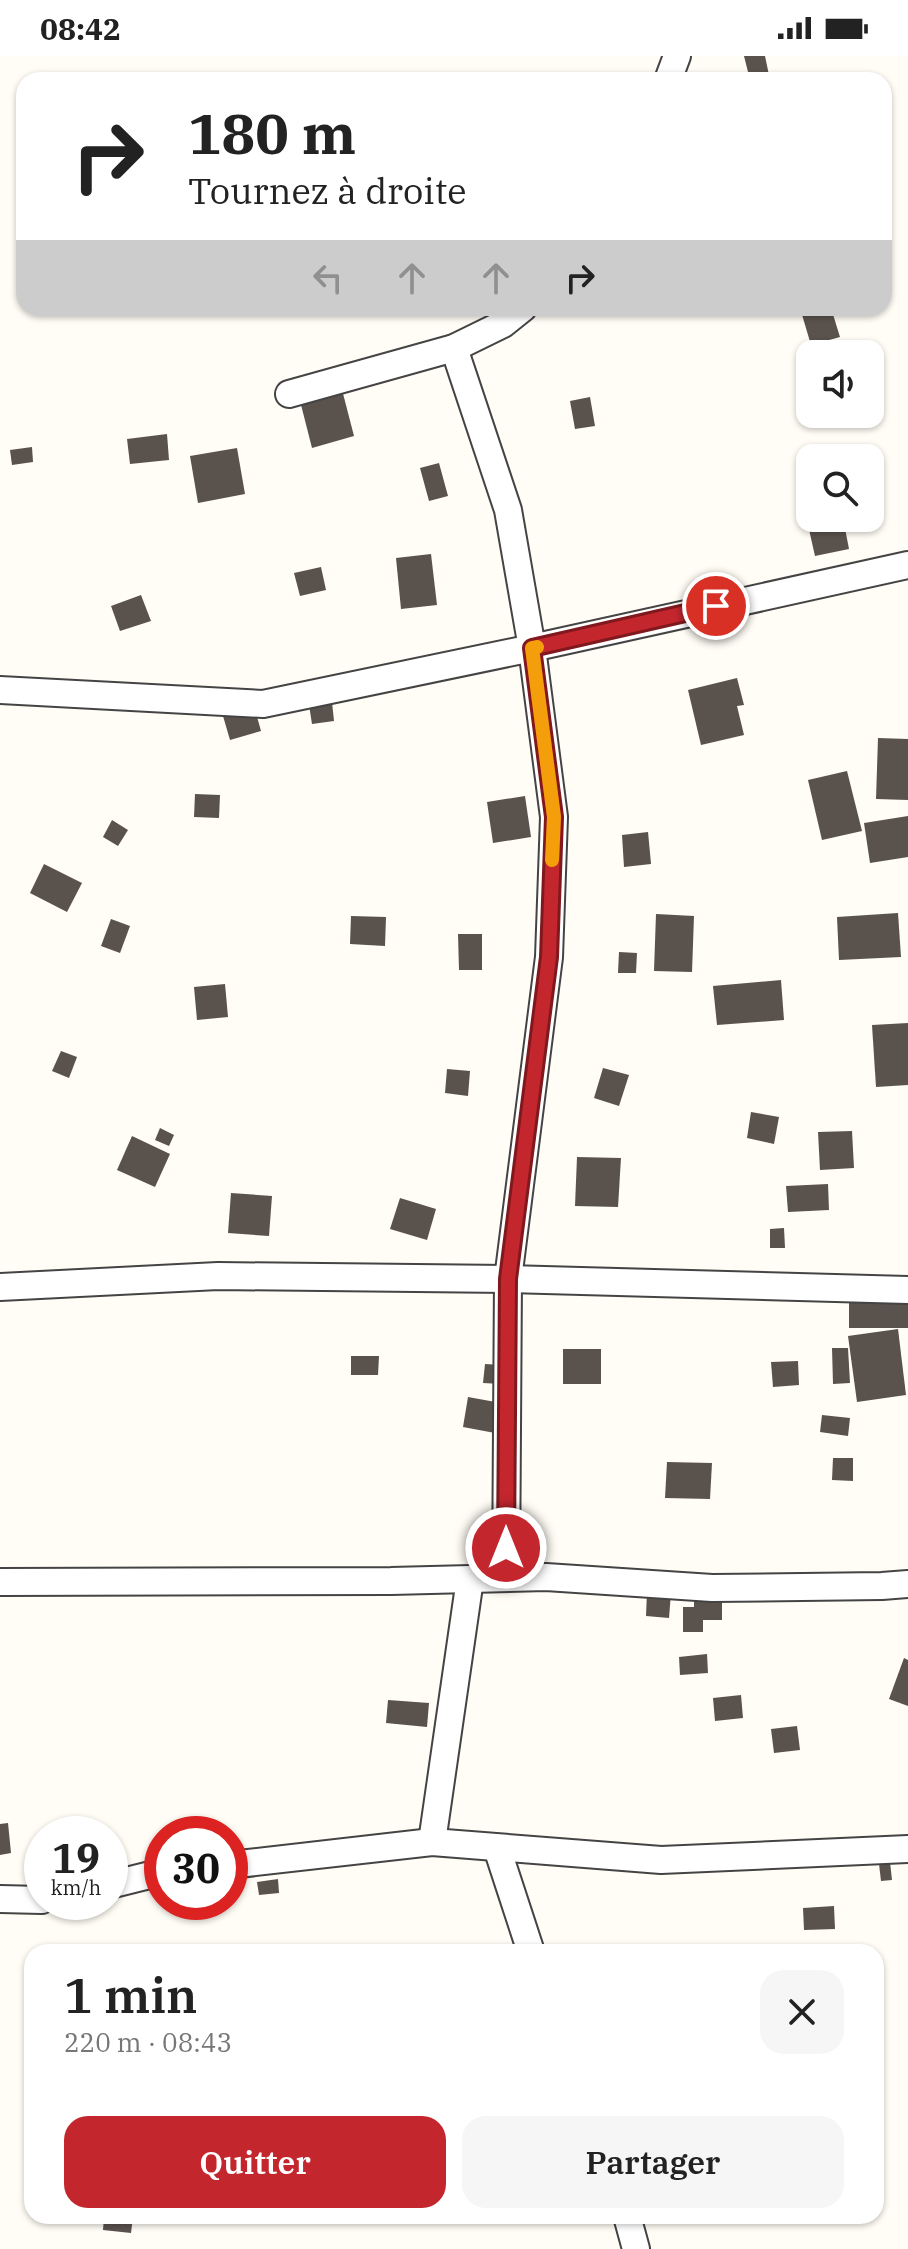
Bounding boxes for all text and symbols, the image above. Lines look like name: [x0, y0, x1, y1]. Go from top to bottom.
text: 08:42: [40, 9, 121, 48]
text: 180 m: [188, 97, 356, 169]
icon: right: [56, 104, 160, 208]
text: Tournez à droite: [188, 167, 467, 214]
icon: left: [306, 256, 350, 300]
icon: ahead: [390, 256, 434, 300]
icon: ahead: [474, 256, 518, 300]
icon: right: [558, 256, 602, 300]
map controls: [796, 340, 884, 532]
button: sound: [796, 340, 884, 428]
button: search: [796, 444, 884, 532]
pin: [682, 572, 750, 640]
icon: arrive: [694, 584, 738, 628]
position arrow: [464, 1506, 548, 1590]
speed limit sign: 30: [144, 1816, 248, 1920]
text: 19: [52, 1832, 100, 1884]
text: km/h: [51, 1874, 101, 1901]
text: 1 min: [64, 1964, 197, 2026]
button: close: [760, 1970, 844, 2054]
text: 220 m · 08:43: [64, 2025, 232, 2059]
button: Quitter: [64, 2116, 446, 2208]
button: Partager: [462, 2116, 844, 2208]

